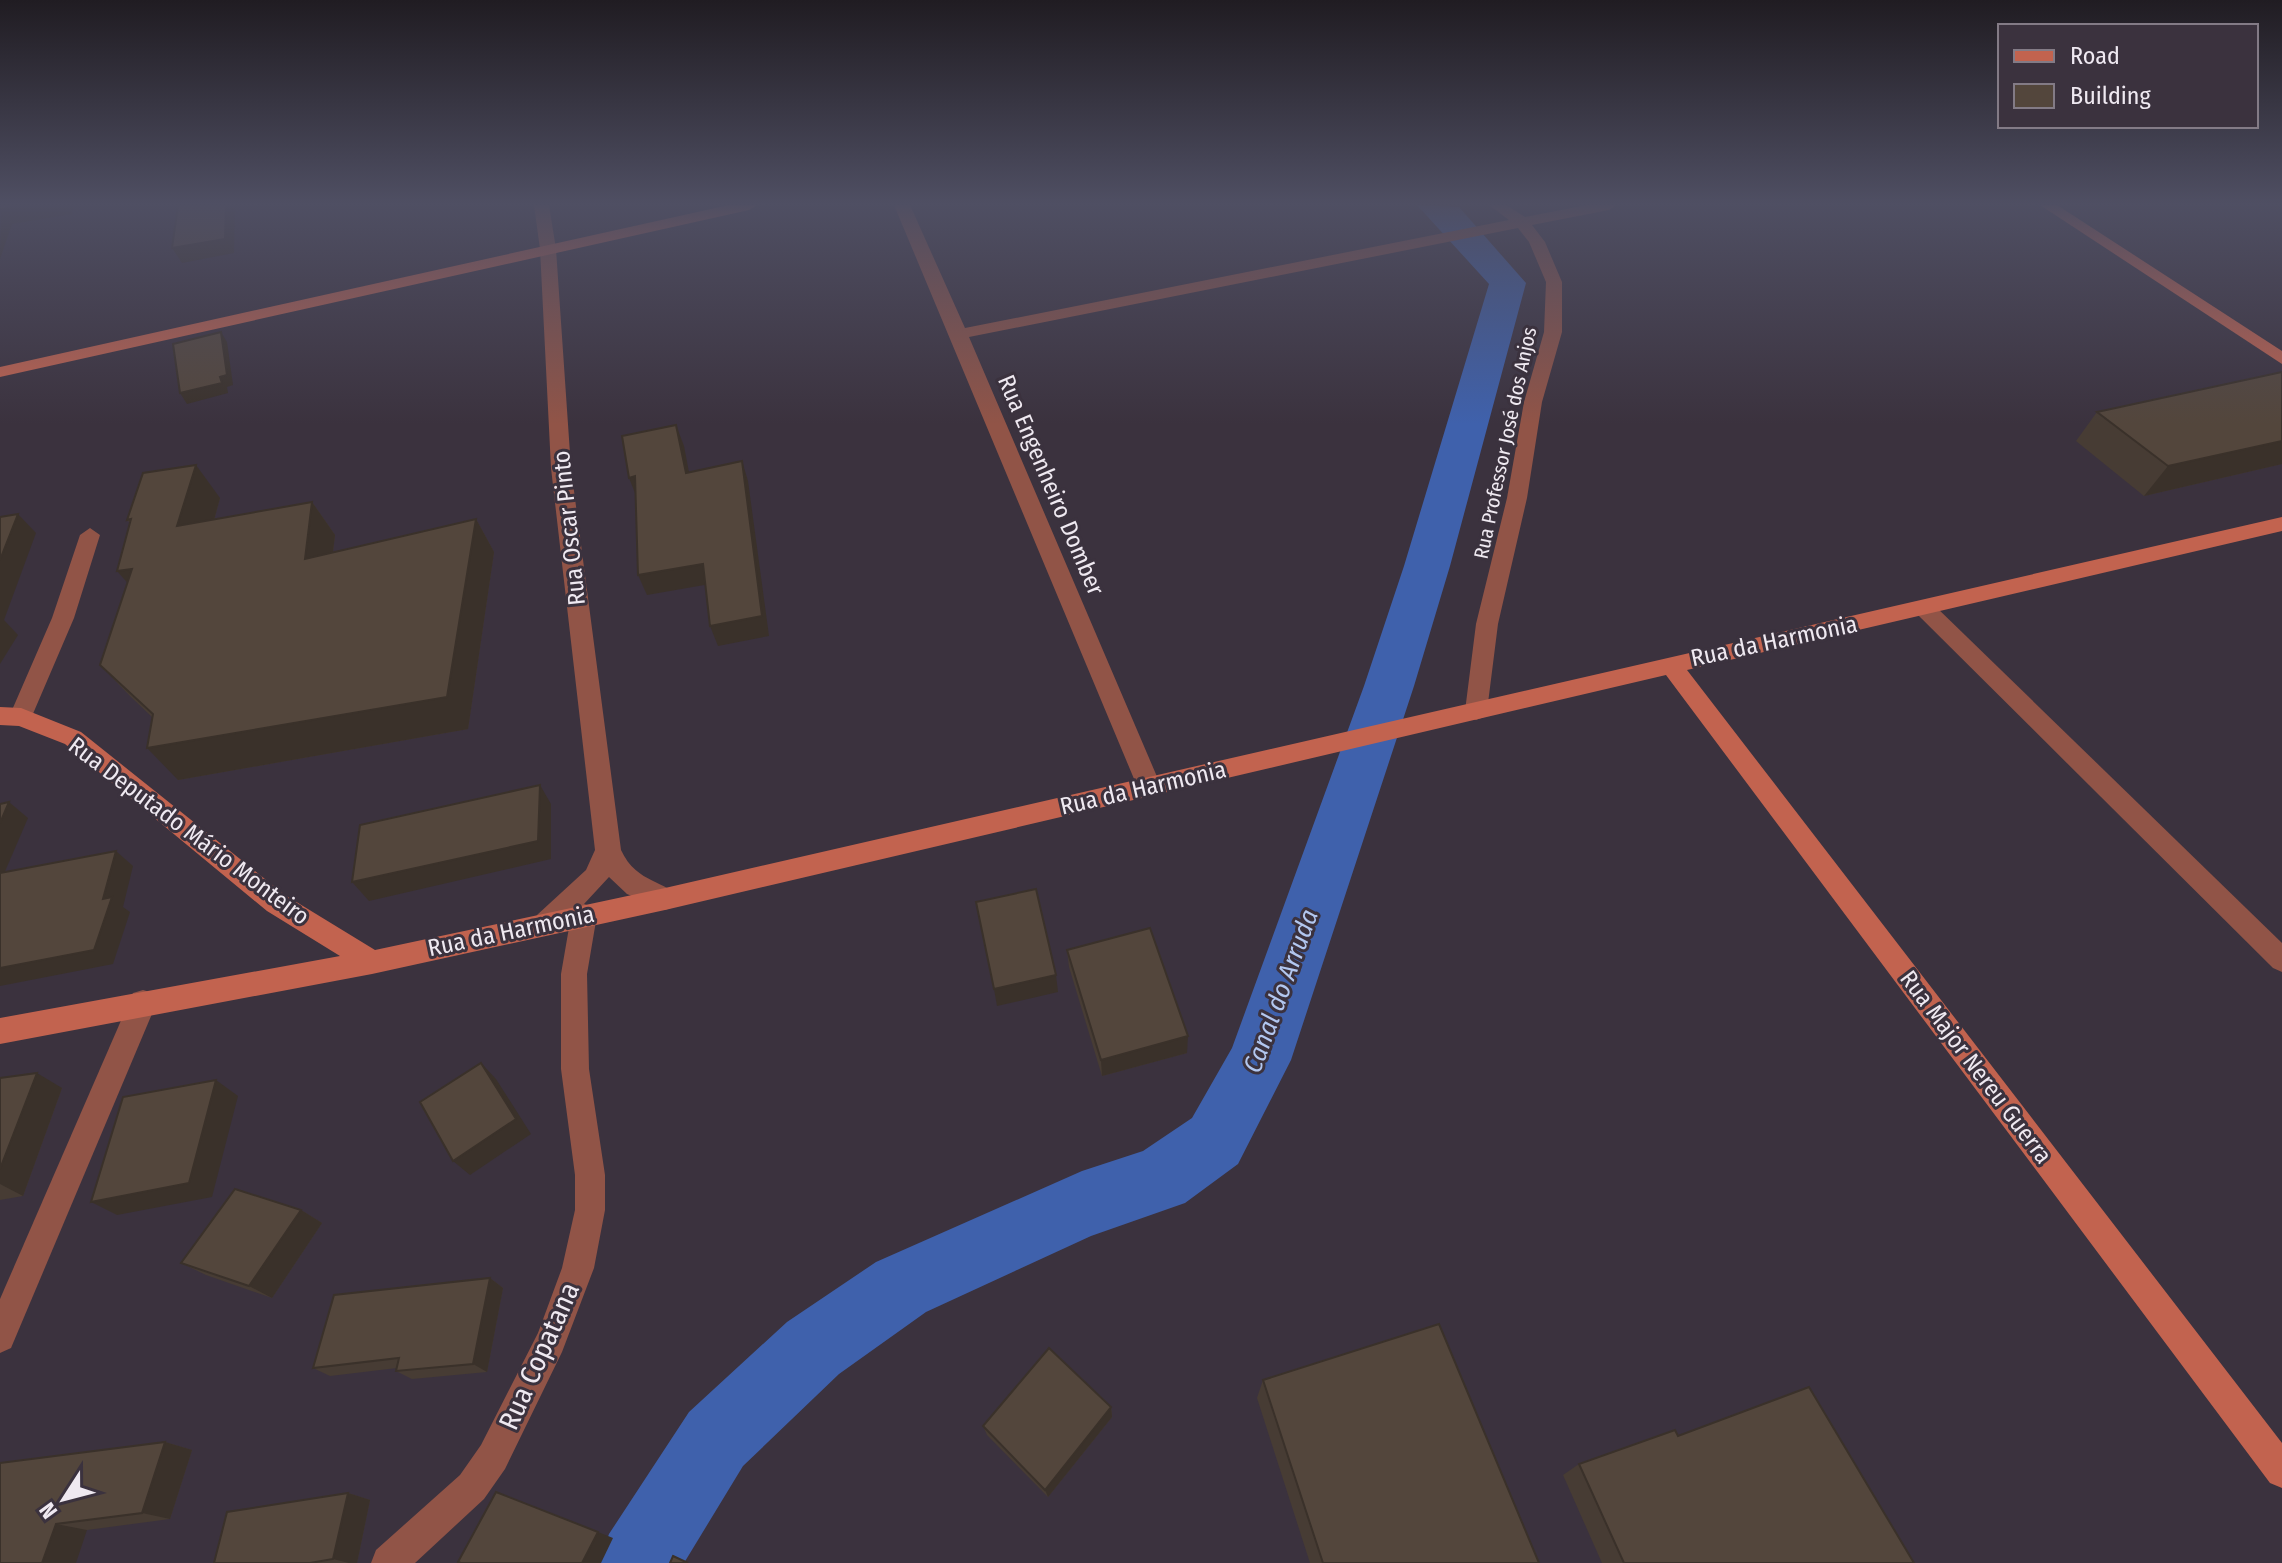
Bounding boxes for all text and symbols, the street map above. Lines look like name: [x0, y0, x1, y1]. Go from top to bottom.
legend: [1998, 24, 2258, 128]
text: Road: [2070, 42, 2120, 70]
text: Building: [2070, 82, 2152, 110]
street label: Rua Professor José dos Anjos: [1469, 325, 1541, 561]
street label: Rua Engenheiro Domber: [992, 371, 1110, 600]
street label: Rua Oscar Pinto: [547, 449, 591, 607]
street label: Rua da Harmonia: [1688, 610, 1860, 672]
street label: Rua Deputado Mário Monteiro: [63, 731, 315, 931]
street label: Rua da Harmonia: [1057, 755, 1229, 821]
street label: Rua da Harmonia: [425, 900, 597, 962]
water label: Canal do Arruda: [1237, 905, 1325, 1077]
street label: Rua Major Nereu Guerra: [1894, 965, 2058, 1169]
street label: Rua Copatana: [492, 1277, 586, 1435]
north arrow: [24, 1459, 104, 1539]
text: N: [33, 1497, 63, 1524]

